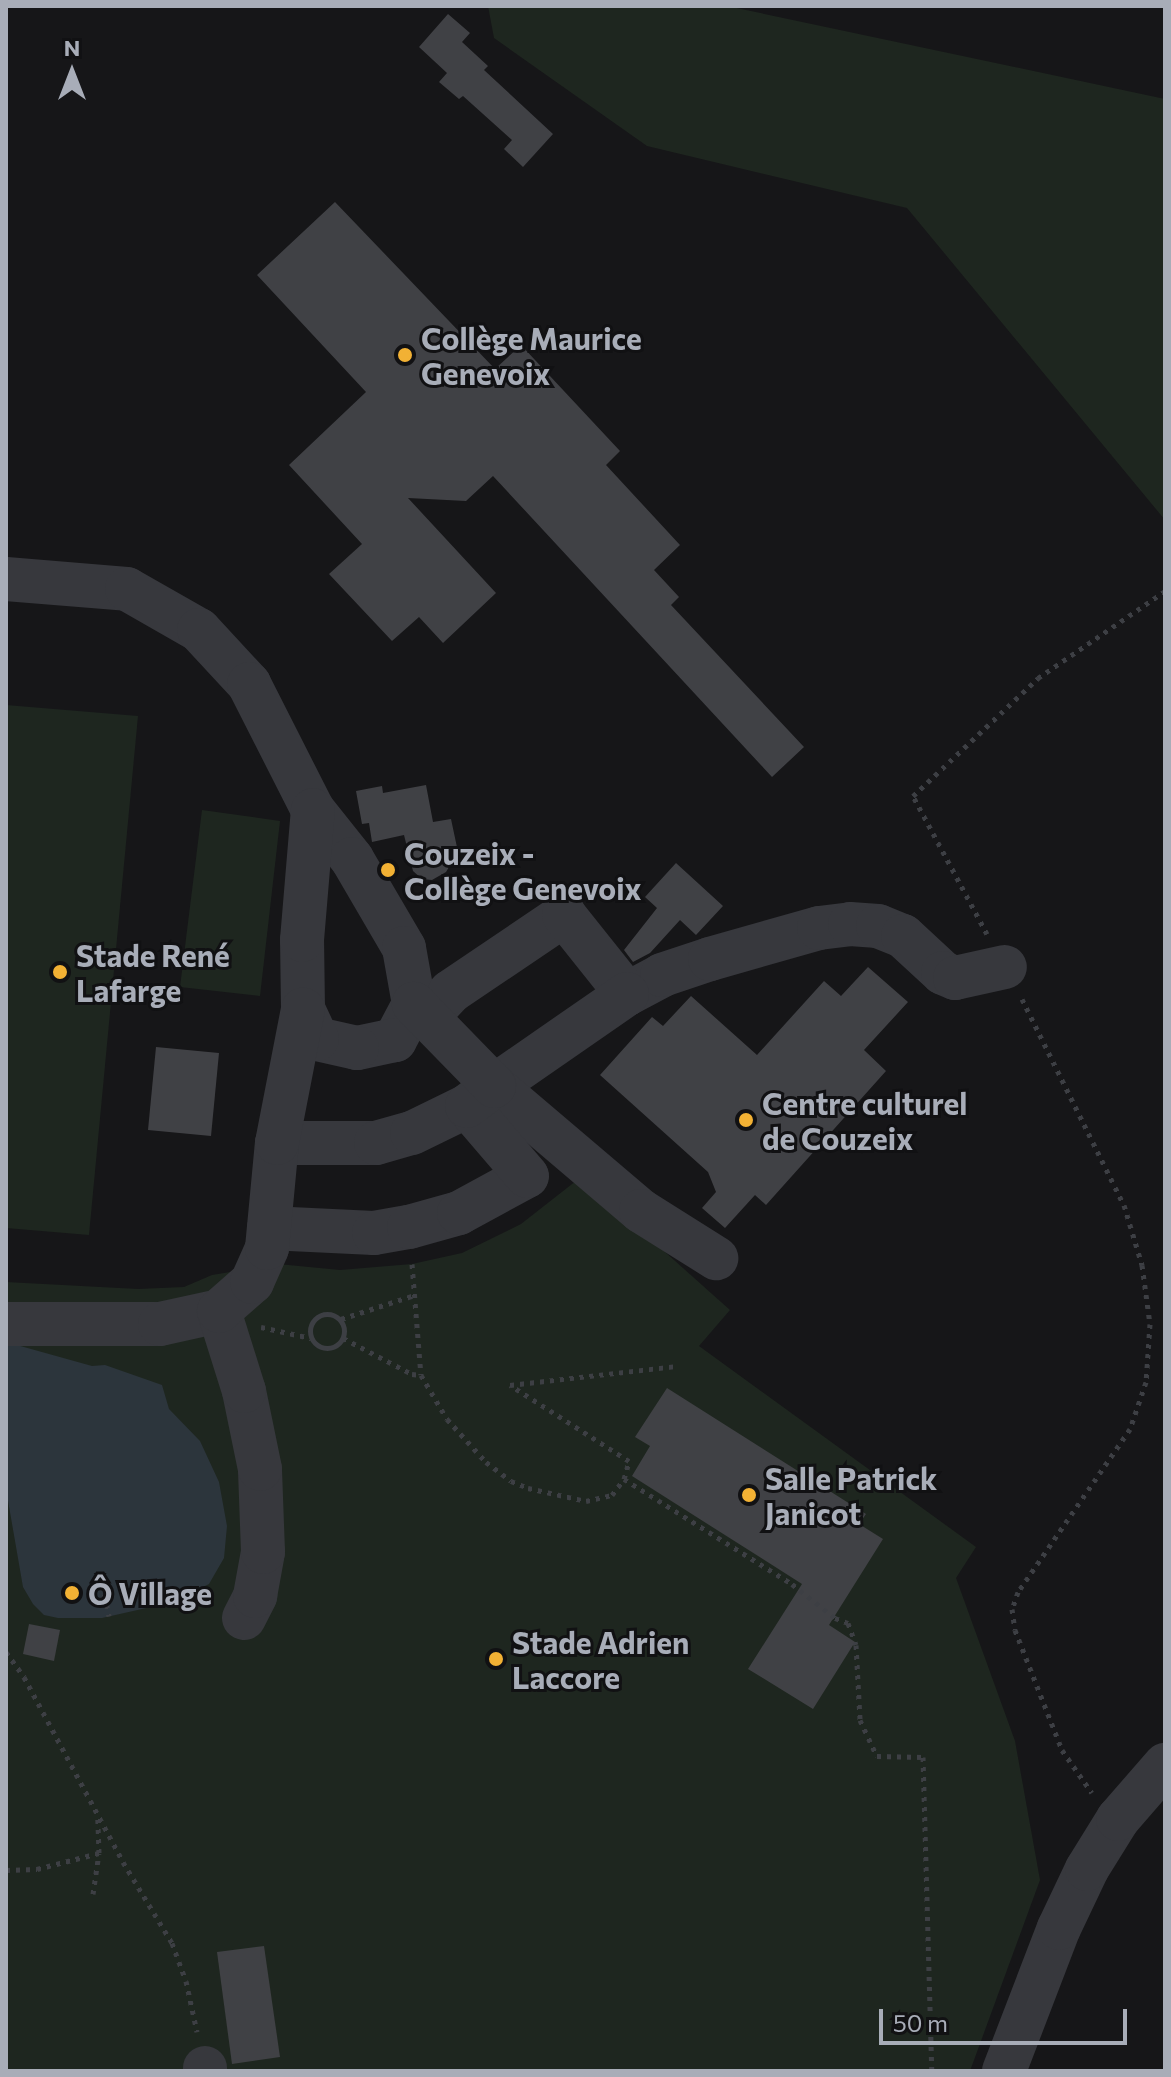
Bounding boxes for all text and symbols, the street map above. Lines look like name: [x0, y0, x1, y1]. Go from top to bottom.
north arrow: [32, 32, 112, 112]
text: N: [64, 34, 80, 61]
place label: Collège Maurice Genevoix: [421, 320, 642, 390]
marker: Collège Maurice Genevoix: [396, 346, 414, 364]
place label: Couzeix - Collège Genevoix: [404, 835, 642, 906]
marker: Couzeix - Collège Genevoix: [379, 861, 397, 879]
place label: Stade René Lafarge: [76, 937, 230, 1008]
marker: Stade René Lafarge: [51, 963, 69, 981]
place label: Centre culturel de Couzeix: [762, 1085, 967, 1156]
marker: Centre culturel de Couzeix: [737, 1111, 755, 1129]
place label: Salle Patrick Janicot: [765, 1460, 937, 1530]
marker: Salle Patrick Janicot: [740, 1486, 758, 1504]
place label: Ô Village: [88, 1575, 212, 1611]
marker: Ô Village: [63, 1584, 81, 1602]
place label: Stade Adrien Laccore: [512, 1624, 689, 1694]
marker: Stade Adrien Laccore: [487, 1650, 505, 1668]
scale bar: [883, 1993, 1131, 2043]
text: 50 m: [893, 2008, 948, 2037]

